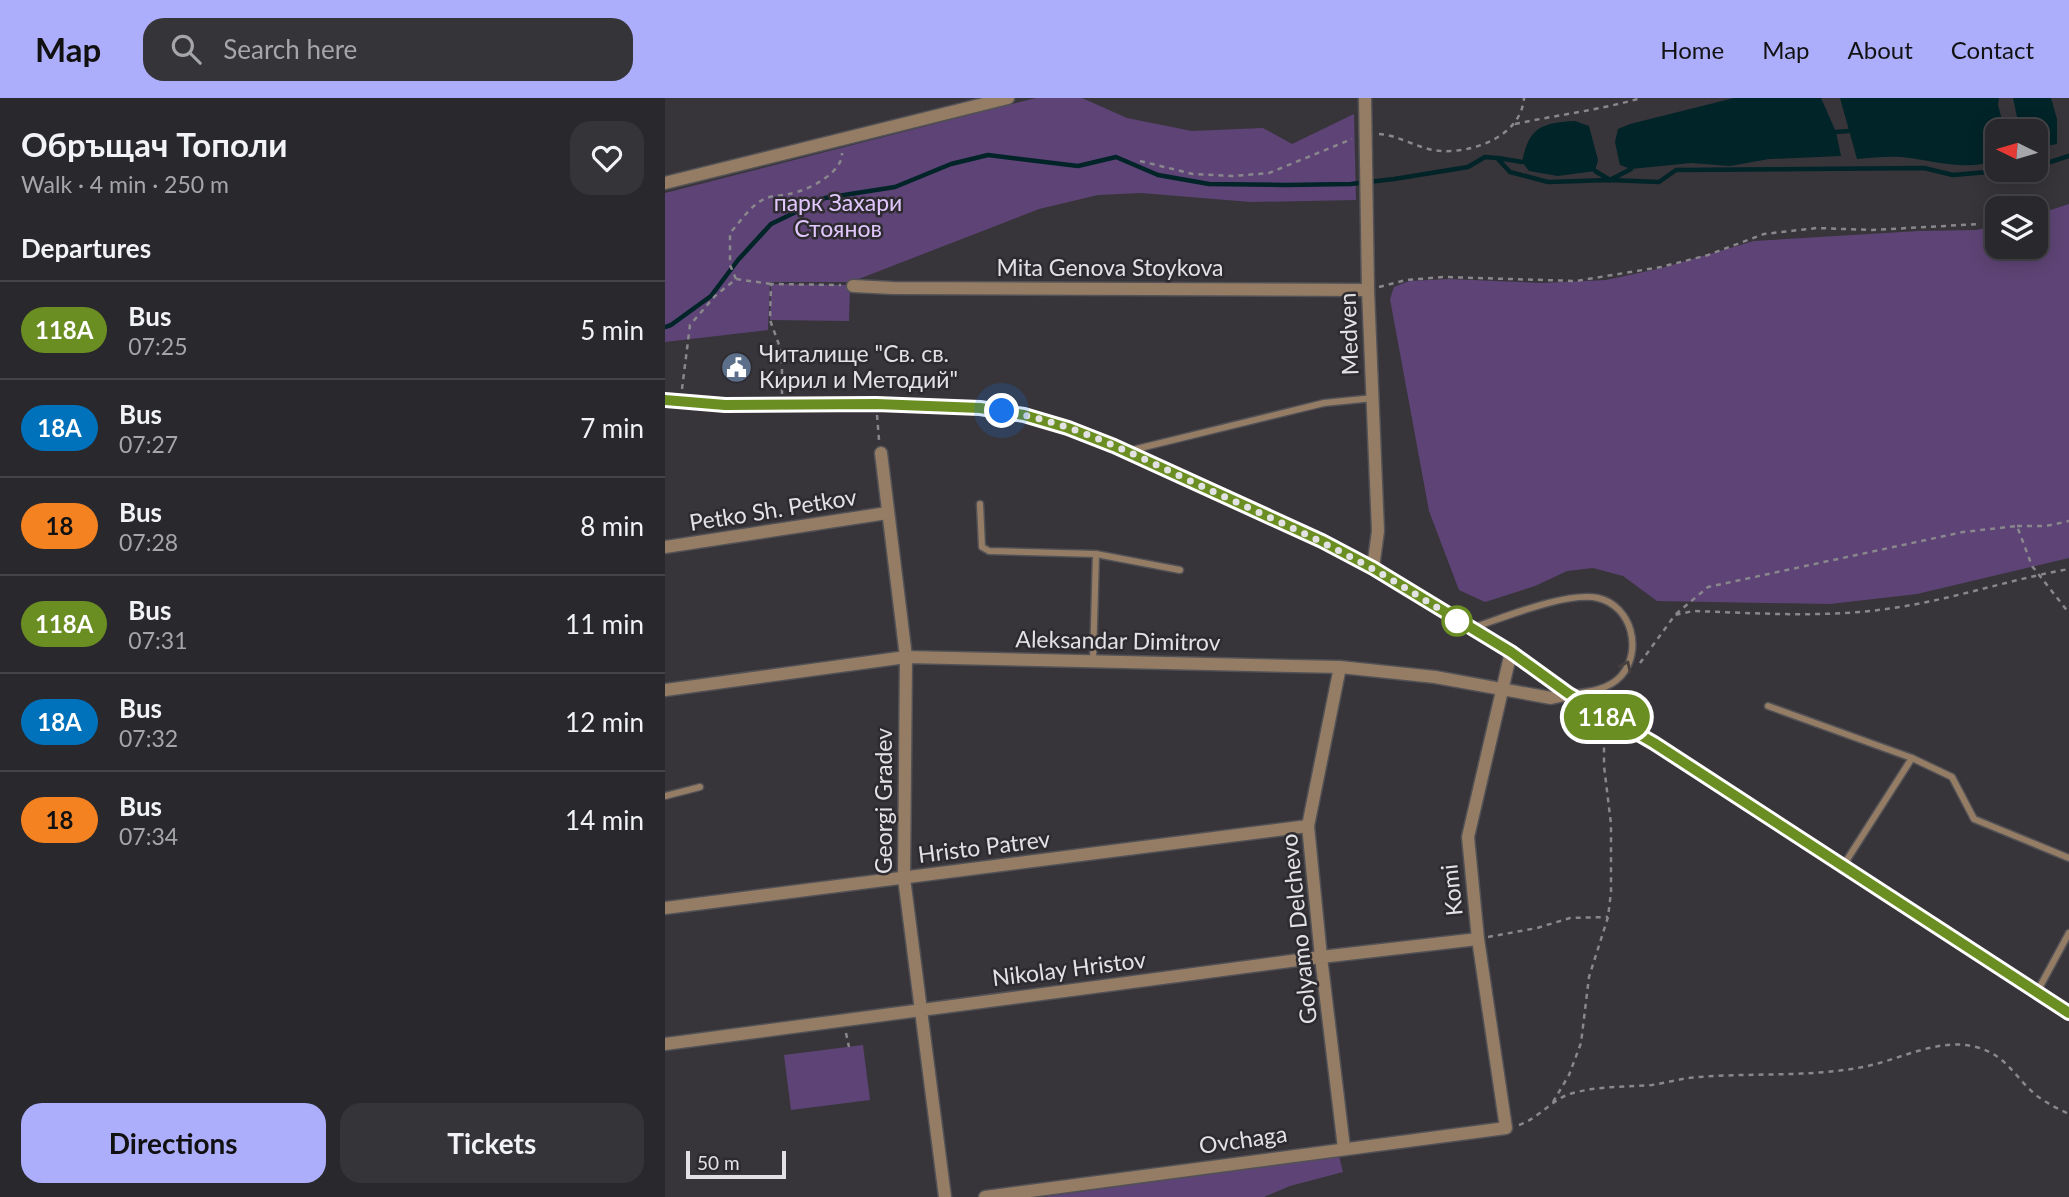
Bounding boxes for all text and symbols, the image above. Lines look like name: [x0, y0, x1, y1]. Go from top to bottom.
search box: [143, 18, 633, 81]
text: Map: [35, 29, 101, 69]
icon: search: [167, 30, 205, 68]
text: Search here: [223, 33, 357, 65]
text: Home: [1660, 35, 1724, 64]
text: Map: [1762, 35, 1810, 64]
text: About: [1848, 35, 1913, 64]
text: Contact: [1951, 35, 2034, 64]
north arrow: [1985, 119, 2047, 182]
map controls: [1985, 119, 2048, 259]
button: heart: [570, 121, 644, 195]
text: Обръщач Тополи: [21, 124, 287, 164]
text: Walk · 4 min · 250 m: [21, 170, 229, 198]
park label: парк Захари Стоянов: [774, 188, 902, 242]
button: layers: [1985, 196, 2048, 259]
text: Departures: [21, 232, 151, 264]
street label: Mita Genova Stoykova: [996, 253, 1224, 281]
street label: Medven: [1333, 292, 1363, 376]
text: Bus: [128, 300, 171, 332]
text: 5 min: [580, 314, 644, 346]
text: 118А: [35, 315, 93, 344]
text: 07:25: [128, 332, 187, 360]
place label: Читалище "Св. св. Кирил и Методий": [759, 339, 958, 393]
public building icon: Читалище "Св. св. Кирил и Методий": [719, 350, 753, 384]
your location: [984, 393, 1019, 428]
text: Bus: [119, 398, 162, 430]
text: 7 min: [580, 412, 644, 444]
text: 18А: [37, 413, 82, 442]
text: 07:27: [119, 430, 178, 458]
street label: Petko Sh. Petkov: [687, 482, 859, 536]
text: Bus: [119, 496, 162, 528]
text: 8 min: [580, 510, 644, 542]
text: 18: [46, 511, 73, 540]
text: 07:28: [119, 528, 178, 556]
text: Bus: [128, 594, 171, 626]
unlabelled marker: [1442, 606, 1472, 636]
text: 11 min: [565, 608, 644, 640]
text: 118А: [35, 609, 93, 638]
street label: Aleksandar Dimitrov: [1015, 624, 1221, 656]
text: 07:31: [128, 626, 187, 654]
one-way arrow: [1618, 661, 1632, 673]
text: Bus: [119, 692, 162, 724]
line badge: 118А: [1558, 694, 1656, 740]
text: 118А: [1578, 702, 1636, 731]
text: 12 min: [565, 706, 644, 738]
text: 18А: [37, 707, 82, 736]
text: 07:32: [119, 724, 178, 752]
street label: Georgi Gradev: [869, 728, 897, 874]
text: Bus: [119, 790, 162, 822]
text: 14 min: [565, 804, 644, 836]
text: 18: [46, 805, 73, 834]
text: 07:34: [119, 822, 178, 850]
street label: Hristo Patrev: [916, 824, 1052, 868]
street label: Golyamo Delchevo: [1274, 833, 1322, 1026]
street label: Komi: [1434, 863, 1468, 917]
street label: Nikolay Hristov: [990, 945, 1148, 991]
button: Directions: [21, 1103, 326, 1183]
button: Tickets: [340, 1103, 644, 1183]
street label: Ovchaga: [1197, 1119, 1289, 1159]
scale bar: [686, 1148, 786, 1180]
text: 50 m: [697, 1151, 740, 1174]

